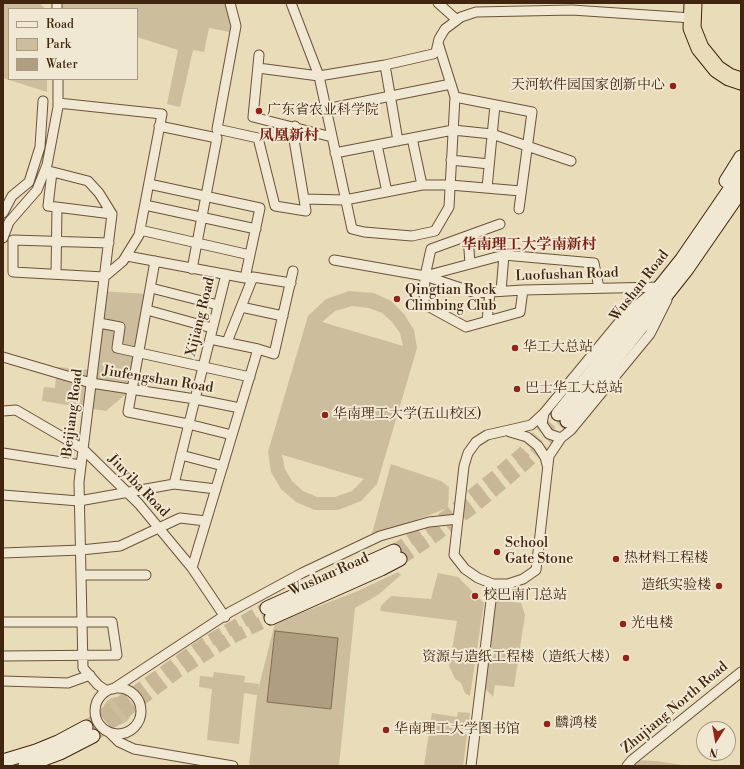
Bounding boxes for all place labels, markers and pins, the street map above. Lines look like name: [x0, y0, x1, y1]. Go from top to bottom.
place label: 天河软件园国家创新中心: [511, 78, 665, 94]
marker: 天河软件园国家创新中心: [668, 81, 678, 91]
place label: 广东省农业科学院: [267, 103, 379, 119]
marker: 广东省农业科学院: [254, 106, 264, 116]
place label: Qingtian Rock Climbing Club: [405, 283, 496, 316]
marker: Qingtian Rock Climbing Club: [392, 294, 402, 304]
place label: 华工大总站: [523, 340, 593, 356]
marker: 华工大总站: [510, 343, 520, 353]
place label: 巴士华工大总站: [525, 381, 623, 397]
marker: 巴士华工大总站: [512, 384, 522, 394]
place label: 华南理工大学(五山校区): [333, 407, 482, 423]
marker: 华南理工大学(五山校区): [320, 410, 330, 420]
place label: School Gate Stone: [505, 536, 573, 568]
marker: School Gate Stone: [492, 547, 502, 557]
place label: 热材料工程楼: [624, 551, 708, 567]
marker: 热材料工程楼: [611, 554, 621, 564]
place label: 造纸实验楼: [641, 578, 711, 594]
marker: 造纸实验楼: [714, 581, 724, 591]
place label: 校巴南门总站: [483, 588, 567, 604]
marker: 校巴南门总站: [470, 591, 480, 601]
place label: 光电楼: [631, 616, 673, 632]
marker: 光电楼: [618, 619, 628, 629]
place label: 资源与造纸工程楼（造纸大楼）: [422, 650, 618, 666]
marker: 资源与造纸工程楼（造纸大楼）: [621, 653, 631, 663]
place label: 麟鸿楼: [555, 716, 597, 732]
marker: 麟鸿楼: [542, 719, 552, 729]
place label: 华南理工大学图书馆: [394, 722, 520, 738]
marker: 华南理工大学图书馆: [381, 725, 391, 735]

